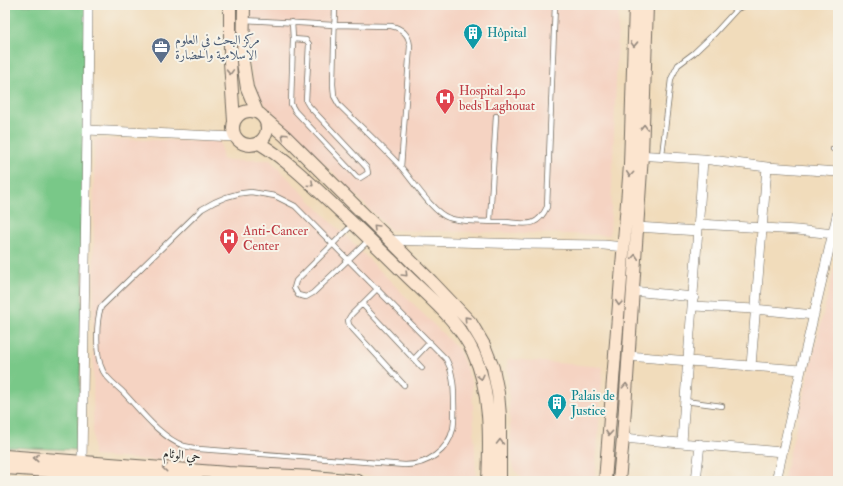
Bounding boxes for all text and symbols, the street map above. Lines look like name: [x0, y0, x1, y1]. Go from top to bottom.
building icon: Hôpital: [462, 22, 484, 50]
place label: Hôpital: [487, 25, 527, 42]
place label: مركز البحث في العلوم الاسلامية والحضارة: [175, 32, 260, 63]
office icon: مركز البحث في العلوم الاسلامية والحضارة: [150, 36, 172, 64]
one-way arrow: [630, 41, 638, 47]
one-way arrow: [226, 69, 234, 75]
place label: Hospital 240 beds Laghouat: [459, 83, 535, 114]
hospital icon: Hospital 240 beds Laghouat: [434, 87, 456, 115]
one-way arrow: [639, 124, 648, 130]
one-way arrow: [281, 133, 288, 140]
one-way arrow: [625, 171, 634, 177]
one-way arrow: [306, 179, 314, 187]
place label: Anti-Cancer Center: [242, 223, 308, 254]
one-way arrow: [373, 224, 381, 232]
hospital icon: Anti-Cancer Center: [218, 227, 240, 255]
one-way arrow: [630, 254, 639, 260]
one-way arrow: [400, 269, 408, 277]
one-way arrow: [615, 300, 624, 306]
one-way arrow: [465, 317, 472, 324]
one-way arrow: [476, 373, 485, 380]
one-way arrow: [622, 383, 631, 389]
place label: Palais de Justice: [570, 388, 615, 419]
building icon: Palais de Justice: [546, 392, 568, 420]
one-way arrow: [604, 430, 613, 436]
one-way arrow: [496, 439, 504, 445]
street label: حي الوئام: [162, 445, 202, 468]
one-way arrow: [33, 453, 39, 462]
one-way arrow: [162, 463, 168, 472]

